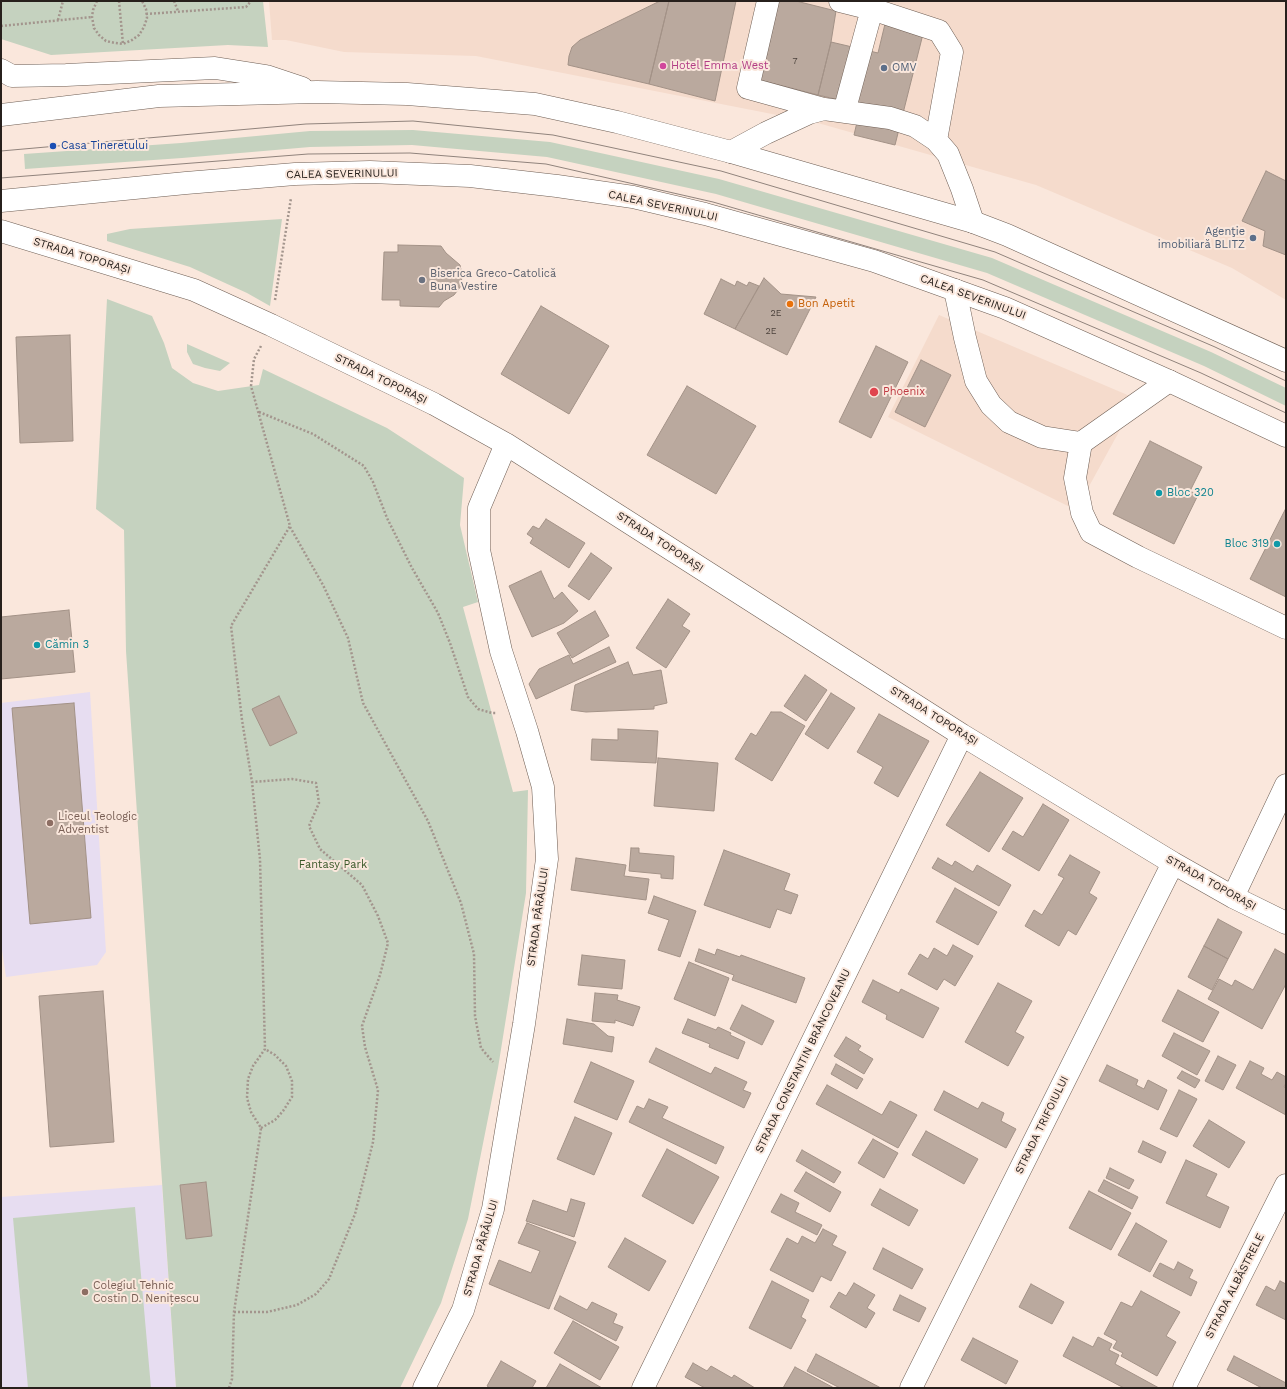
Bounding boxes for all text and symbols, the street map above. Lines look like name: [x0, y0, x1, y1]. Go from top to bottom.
house number: 7: [792, 56, 798, 66]
place label: Hotel Emma West: [671, 59, 768, 73]
marker: Hotel Emma West: [658, 61, 668, 71]
place label: OMV: [892, 61, 917, 75]
marker: OMV: [879, 63, 889, 73]
place label: Casa Tineretului: [61, 139, 148, 153]
marker: Casa Tineretului: [48, 141, 58, 151]
street label: CALEA SEVERINULUI: [286, 166, 398, 182]
street label: CALEA SEVERINULUI: [607, 188, 719, 224]
place label: Agenţie imobiliară BLITZ: [1158, 225, 1245, 251]
marker: Agenţie imobiliară BLITZ: [1248, 233, 1258, 243]
street label: STRADA TOPORAȘI: [32, 235, 132, 277]
place label: Biserica Greco-Catolică Buna Vestire: [430, 267, 556, 293]
street label: CALEA SEVERINULUI: [918, 272, 1028, 322]
marker: Biserica Greco-Catolică Buna Vestire: [417, 275, 427, 285]
place label: Bon Apetit: [798, 297, 855, 311]
marker: Bon Apetit: [785, 299, 795, 309]
house number: 2E: [771, 308, 781, 318]
house number: 2E: [766, 326, 776, 336]
street label: STRADA TOPORAȘI: [333, 351, 429, 407]
place label: Phoenix: [883, 385, 925, 399]
marker: Phoenix: [868, 386, 880, 398]
place label: Bloc 320: [1167, 486, 1214, 500]
marker: Bloc 320: [1154, 488, 1164, 498]
street label: STRADA TOPORAȘI: [614, 509, 706, 575]
place label: Bloc 319: [1224, 537, 1269, 551]
marker: Bloc 319: [1272, 539, 1282, 549]
place label: Cămin 3: [45, 638, 89, 652]
marker: Cămin 3: [32, 640, 42, 650]
street label: STRADA TOPORAȘI: [888, 684, 980, 748]
place label: Liceul Teologic Adventist: [58, 810, 137, 836]
marker: Liceul Teologic Adventist: [45, 818, 55, 828]
street label: STRADA TOPORAȘI: [1164, 853, 1258, 913]
park label: Fantasy Park: [299, 858, 367, 872]
street label: STRADA PÂRÂULUI: [525, 867, 551, 967]
street label: STRADA CONSTANTIN BRÂNCOVEANU: [753, 967, 853, 1155]
street label: STRADA TRIFOIULUI: [1013, 1074, 1071, 1176]
street label: STRADA PÂRÂULUI: [461, 1198, 501, 1298]
street label: STRADA ALBĂSTRELE: [1203, 1231, 1267, 1341]
place label: Colegiul Tehnic Costin D. Nenițescu: [93, 1279, 199, 1305]
marker: Colegiul Tehnic Costin D. Nenițescu: [80, 1287, 90, 1297]

